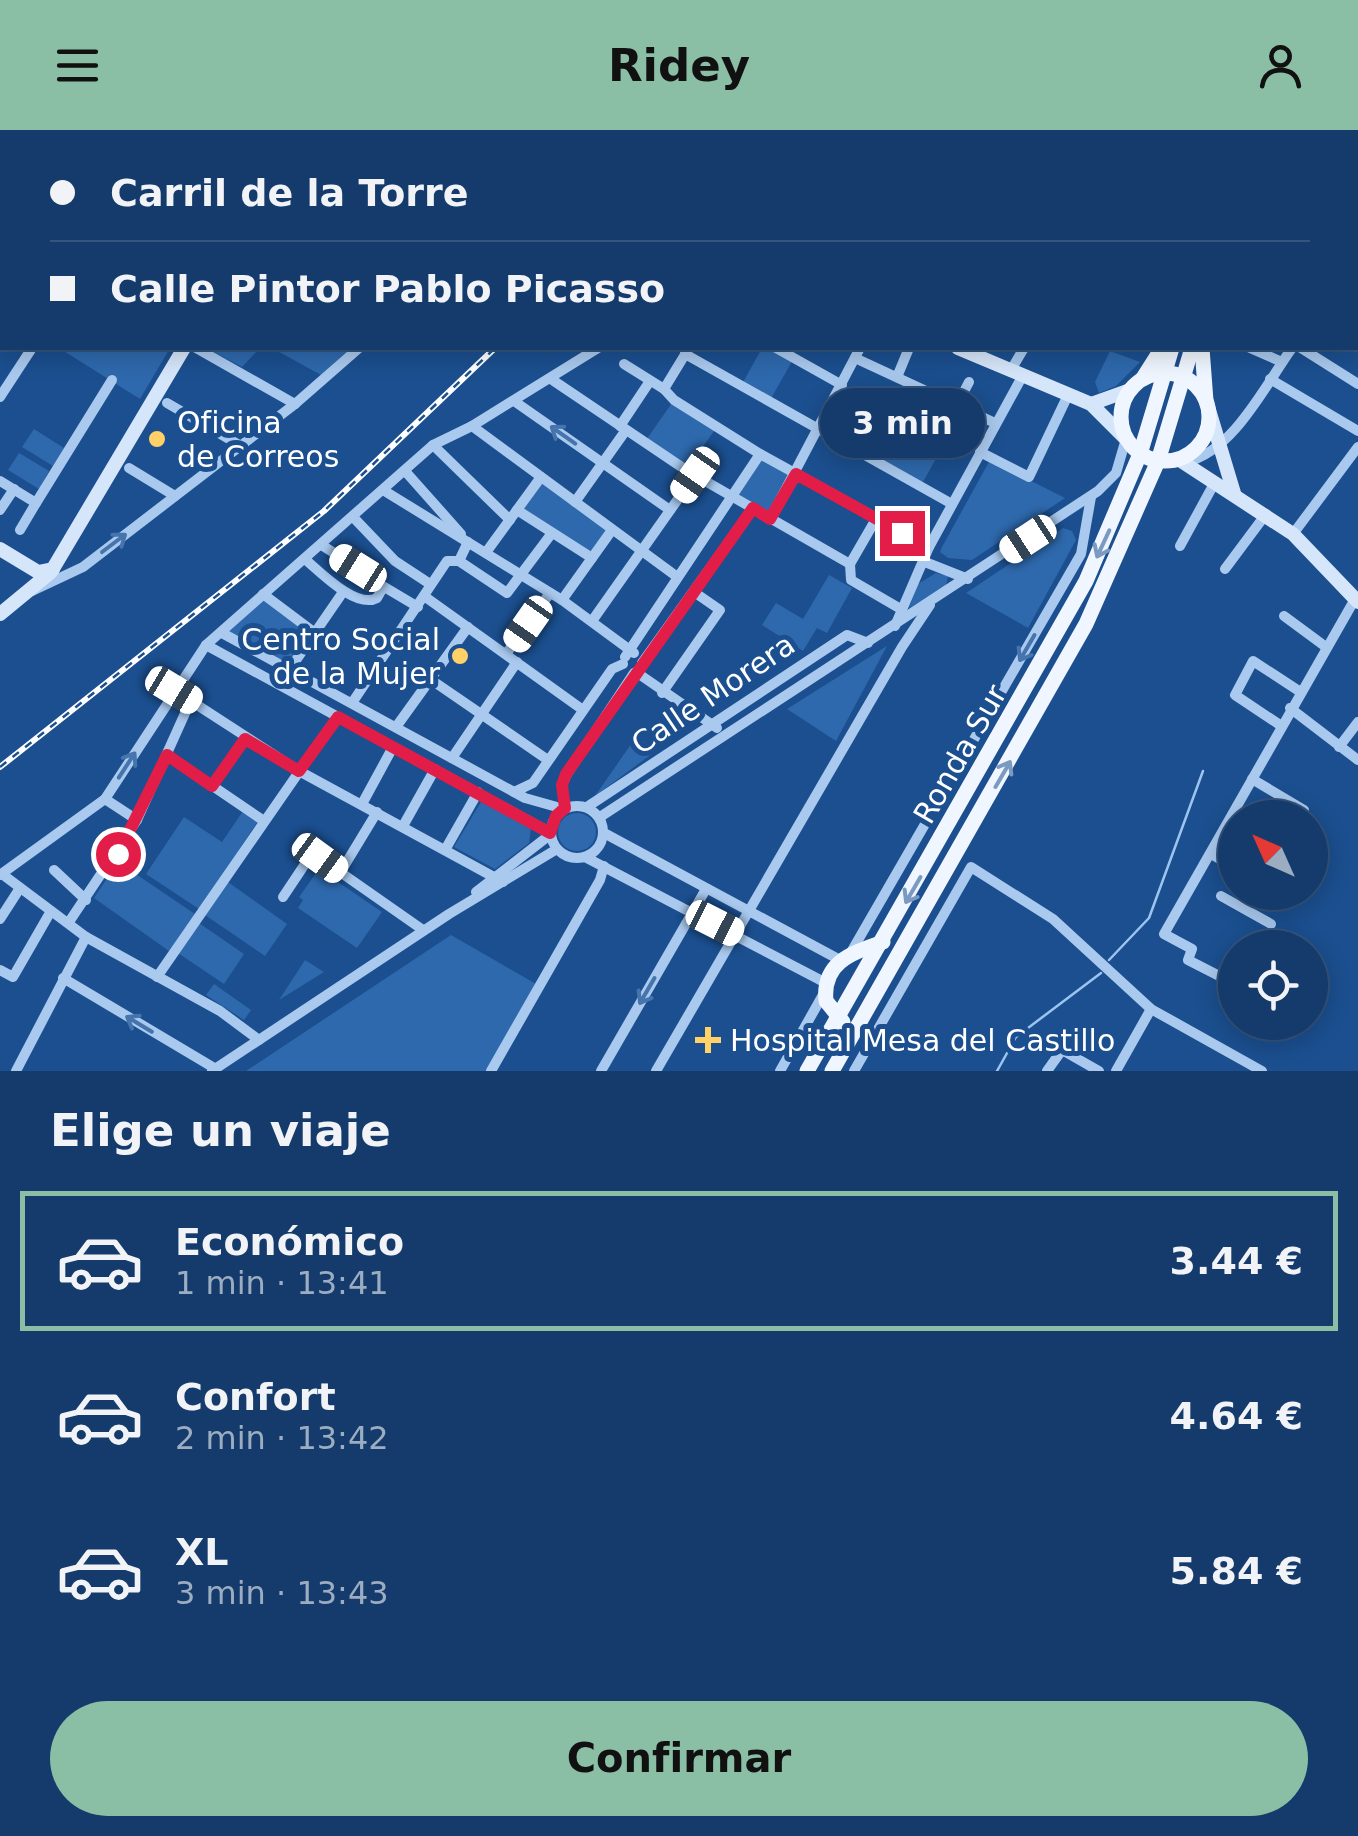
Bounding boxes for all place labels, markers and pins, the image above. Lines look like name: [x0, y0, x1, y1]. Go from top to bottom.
place label: Oficina de Correos: [177, 405, 339, 474]
marker: Oficina de Correos: [146, 428, 168, 450]
place label: Centro Social de la Mujer: [241, 622, 441, 691]
marker: Centro Social de la Mujer: [449, 645, 471, 667]
place label: Hospital Mesa del Castillo: [730, 1023, 1115, 1058]
marker: Hospital Mesa del Castillo: [695, 1027, 721, 1053]

